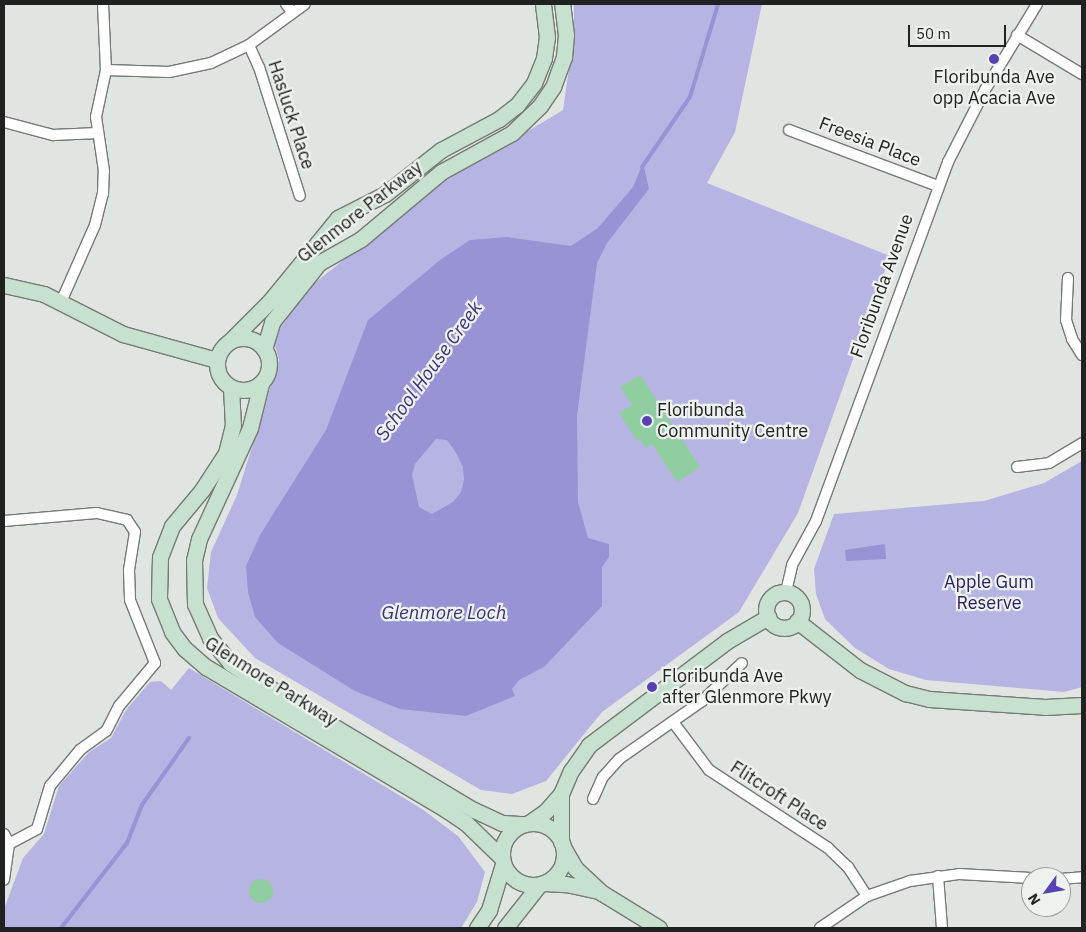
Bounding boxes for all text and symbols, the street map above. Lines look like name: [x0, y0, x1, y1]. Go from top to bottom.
scale bar: [911, 15, 1008, 47]
text: 50 m: [916, 24, 951, 43]
marker: Floribunda Ave opp Acacia Ave: [988, 53, 1000, 65]
street label: Hasluck Place: [263, 58, 319, 172]
place label: Floribunda Ave opp Acacia Ave: [933, 67, 1055, 110]
street label: Freesia Place: [816, 113, 924, 171]
street label: Glenmore Parkway: [293, 157, 427, 267]
street label: Floribunda Avenue: [846, 211, 918, 361]
water label: School House Creek: [371, 297, 487, 445]
place label: Floribunda Community Centre: [657, 400, 808, 442]
marker: Floribunda Community Centre: [641, 415, 653, 427]
park label: Apple Gum Reserve: [944, 572, 1034, 614]
water label: Glenmore Loch: [382, 602, 506, 624]
street label: Glenmore Parkway: [201, 632, 341, 732]
place label: Floribunda Ave after Glenmore Pkwy: [662, 666, 832, 709]
marker: Floribunda Ave after Glenmore Pkwy: [646, 681, 658, 693]
street label: Flitcroft Place: [726, 756, 832, 836]
north arrow: [1021, 867, 1071, 917]
text: N: [1024, 890, 1044, 908]

